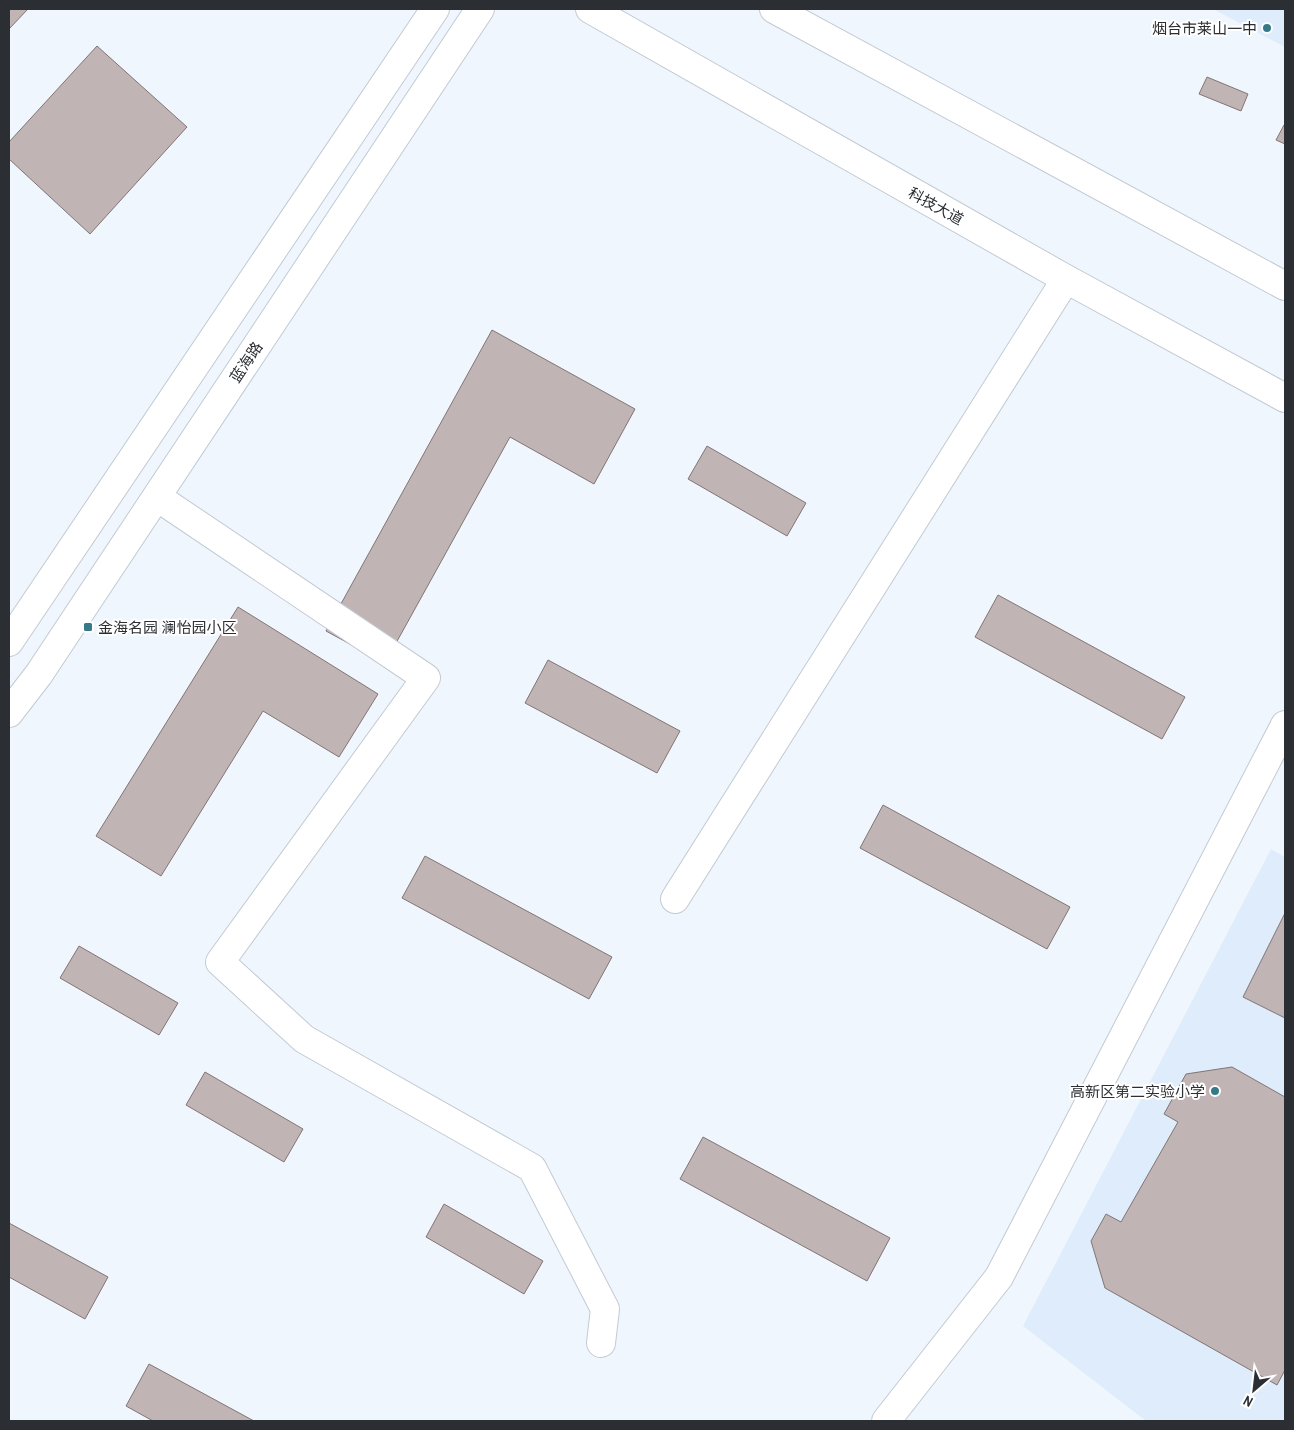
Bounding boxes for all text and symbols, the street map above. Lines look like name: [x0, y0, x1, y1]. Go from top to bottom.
place label: 烟台市莱山一中: [1152, 18, 1257, 39]
marker: 烟台市莱山一中: [1261, 22, 1273, 34]
street label: 科技大道: [905, 182, 967, 230]
street label: 蓝海路: [225, 337, 267, 387]
place label: 金海名园 澜怡园小区: [98, 617, 236, 638]
marker: 金海名园 澜怡园小区: [82, 621, 94, 633]
place label: 高新区第二实验小学: [1070, 1081, 1205, 1102]
marker: 高新区第二实验小学: [1209, 1085, 1221, 1097]
north arrow: [1229, 1365, 1279, 1415]
text: N: [1240, 1392, 1256, 1411]

